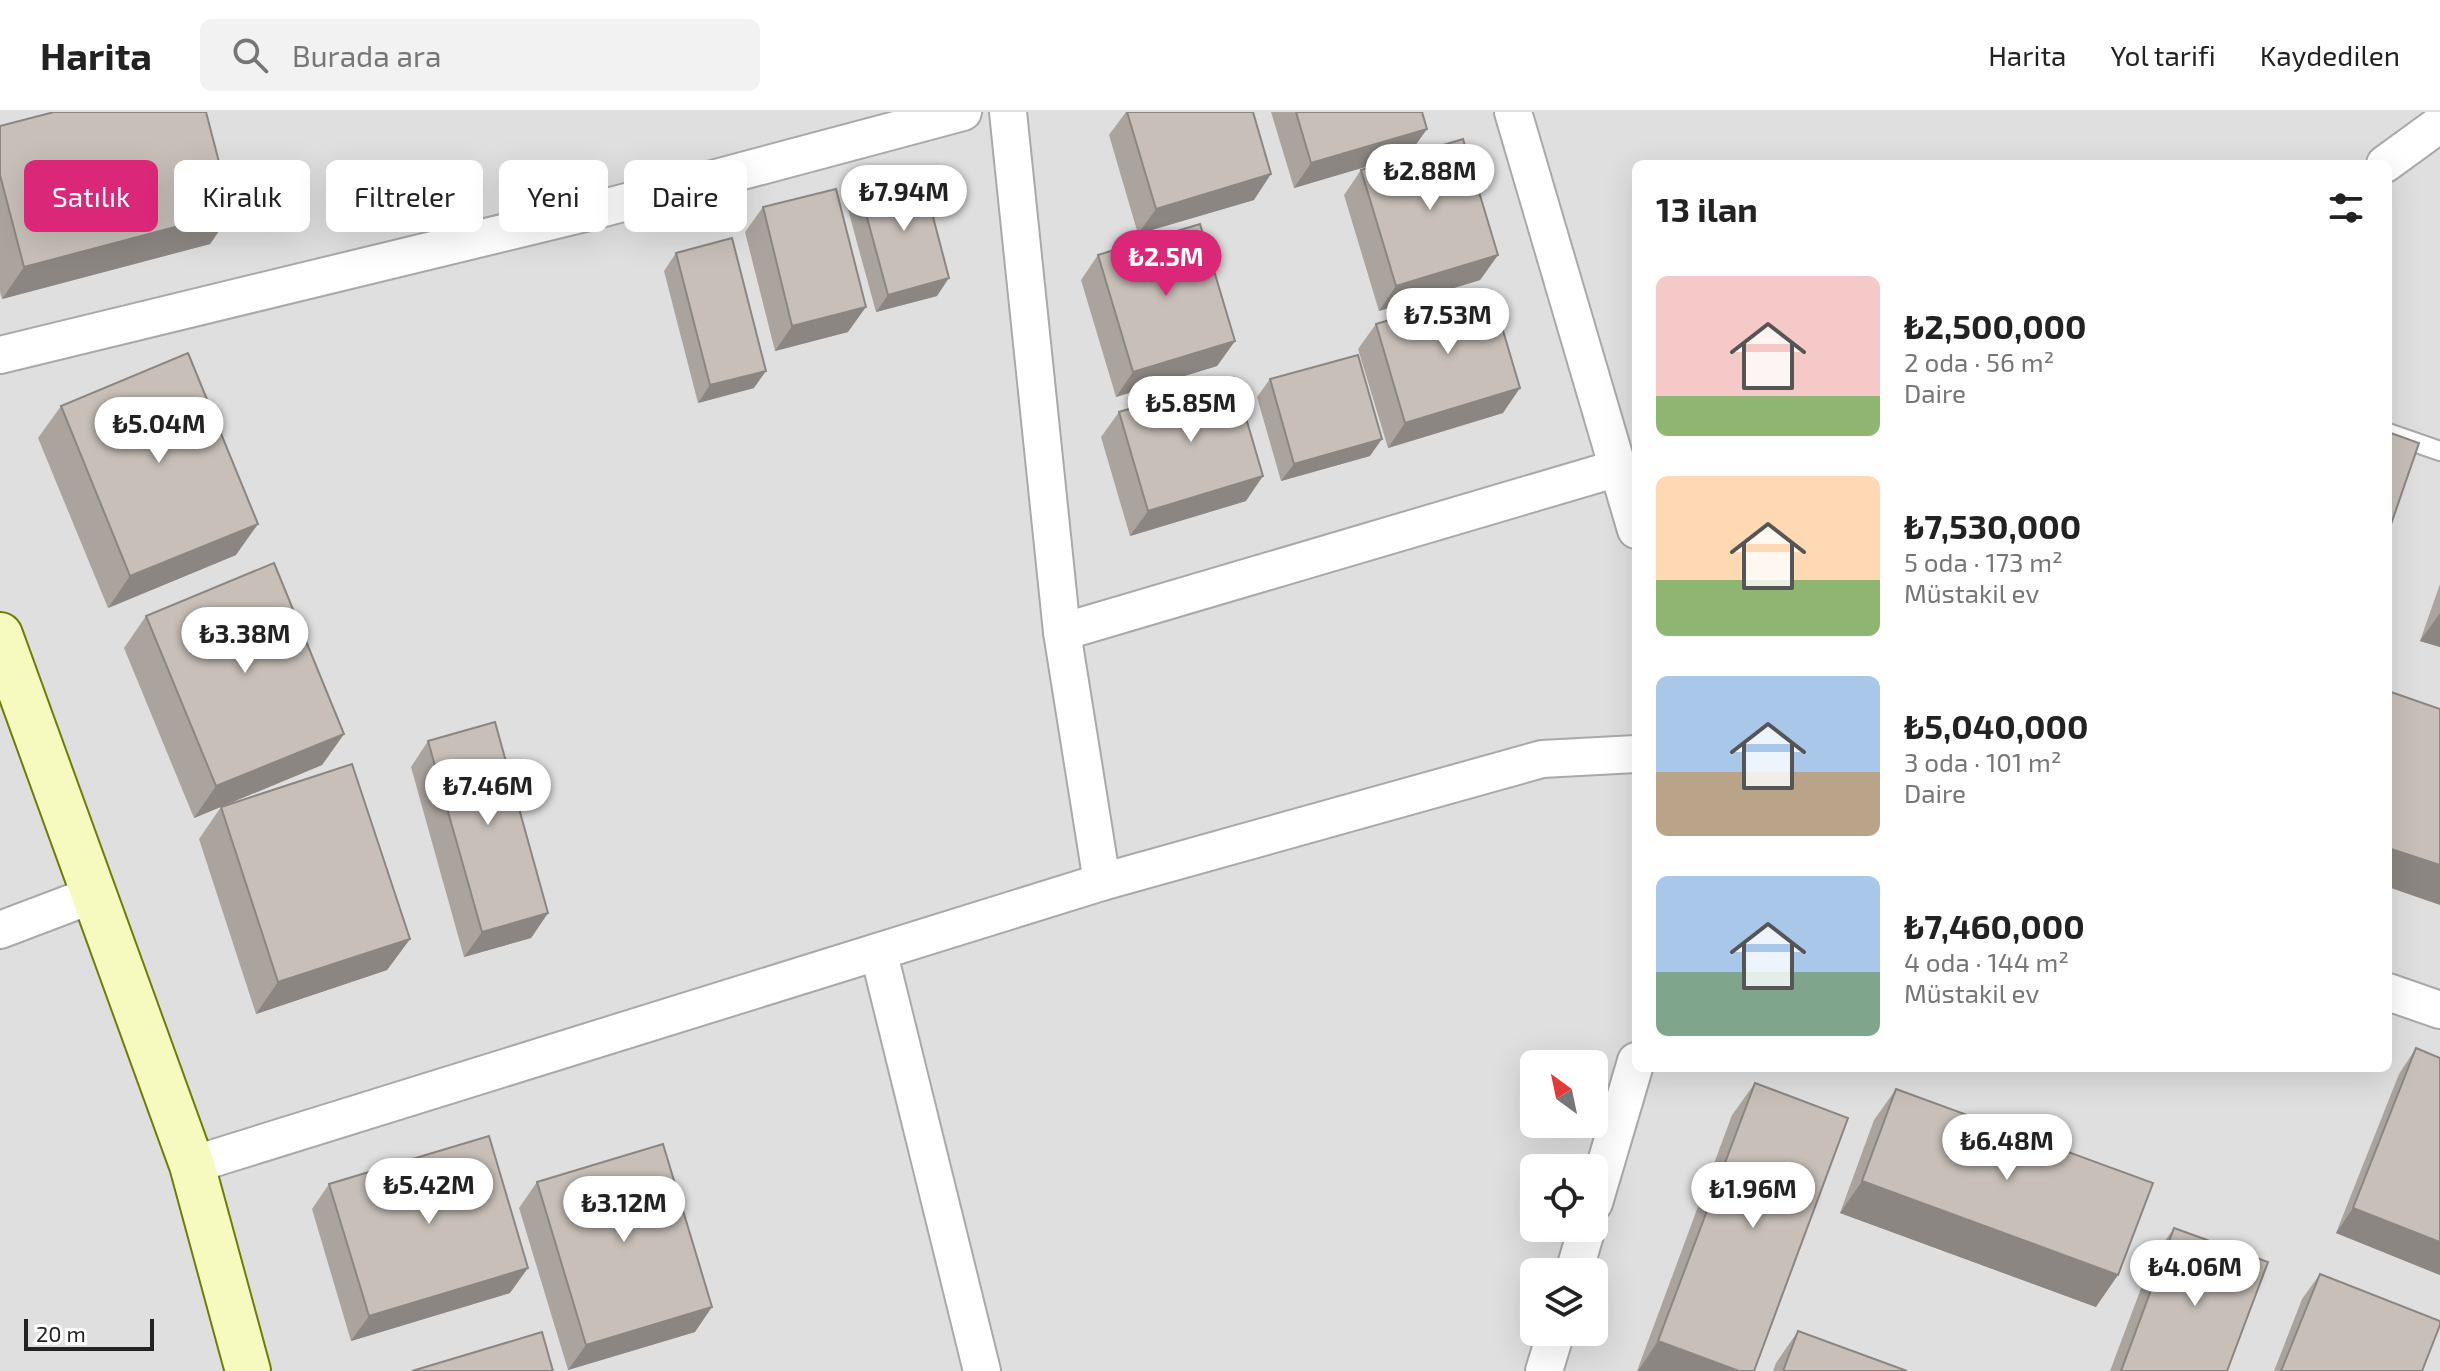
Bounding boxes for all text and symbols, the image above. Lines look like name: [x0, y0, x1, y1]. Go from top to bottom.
search box: [200, 19, 760, 91]
text: Harita: [40, 32, 152, 78]
icon: search: [228, 33, 272, 77]
text: Burada ara: [292, 37, 441, 73]
text: Harita: [1988, 38, 2066, 72]
text: Yol tarifi: [2110, 38, 2216, 72]
text: Kaydedilen: [2260, 38, 2400, 72]
pin: ₺2.88M: [1365, 144, 1495, 212]
text: ₺2.88M: [1383, 154, 1477, 185]
chip: Satılık: [24, 160, 158, 232]
chip: Kiralık: [174, 160, 310, 232]
chip: Filtreler: [326, 160, 483, 232]
chip: Yeni: [499, 160, 608, 232]
chip: Daire: [624, 160, 747, 232]
pin: ₺7.94M: [839, 165, 969, 233]
text: ₺7.94M: [859, 175, 949, 206]
icon: filters: [2324, 186, 2368, 230]
text: 13 ilan: [1656, 188, 1758, 229]
pin: ₺2.5M: [1110, 230, 1222, 298]
text: ₺2.5M: [1128, 240, 1204, 271]
pin: ₺7.53M: [1383, 288, 1513, 356]
text: ₺7.53M: [1404, 298, 1492, 329]
text: ₺2,500,000: [1904, 305, 2087, 346]
icon: home: [1720, 308, 1816, 404]
text: 2 oda · 56 m²: [1904, 346, 2054, 377]
pin: ₺5.85M: [1126, 376, 1256, 444]
text: Daire: [1904, 377, 1966, 408]
text: ₺5.85M: [1146, 386, 1236, 417]
pin: ₺5.04M: [94, 397, 224, 465]
text: ₺5.04M: [113, 407, 205, 438]
text: ₺7,530,000: [1904, 505, 2081, 546]
icon: home: [1720, 508, 1816, 604]
text: 5 oda · 173 m²: [1904, 546, 2063, 577]
text: Müstakil ev: [1904, 577, 2039, 608]
pin: ₺3.38M: [180, 607, 310, 675]
text: ₺3.38M: [199, 617, 291, 648]
text: ₺5,040,000: [1904, 705, 2088, 746]
icon: home: [1720, 708, 1816, 804]
text: 3 oda · 101 m²: [1904, 746, 2062, 777]
pin: ₺7.46M: [423, 759, 553, 827]
text: ₺7.46M: [443, 769, 533, 800]
text: Daire: [1904, 777, 1966, 808]
text: ₺7,460,000: [1904, 905, 2085, 946]
icon: home: [1720, 908, 1816, 1004]
text: 4 oda · 144 m²: [1904, 946, 2069, 977]
text: Müstakil ev: [1904, 977, 2039, 1008]
north arrow: [1520, 1050, 1608, 1138]
map controls: [1520, 1050, 1608, 1346]
pin: ₺6.48M: [1942, 1114, 2072, 1182]
text: ₺6.48M: [1960, 1124, 2054, 1155]
button: locate: [1520, 1154, 1608, 1242]
pin: ₺5.42M: [364, 1158, 494, 1226]
pin: ₺1.96M: [1688, 1162, 1818, 1230]
text: ₺5.42M: [383, 1168, 475, 1199]
text: ₺1.96M: [1709, 1172, 1797, 1203]
pin: ₺3.12M: [559, 1176, 689, 1244]
text: ₺3.12M: [581, 1186, 667, 1217]
pin: ₺4.06M: [2130, 1240, 2260, 1308]
text: ₺4.06M: [2148, 1250, 2242, 1281]
button: layers: [1520, 1258, 1608, 1346]
scale bar: [24, 1315, 154, 1351]
text: 20 m: [36, 1320, 86, 1346]

